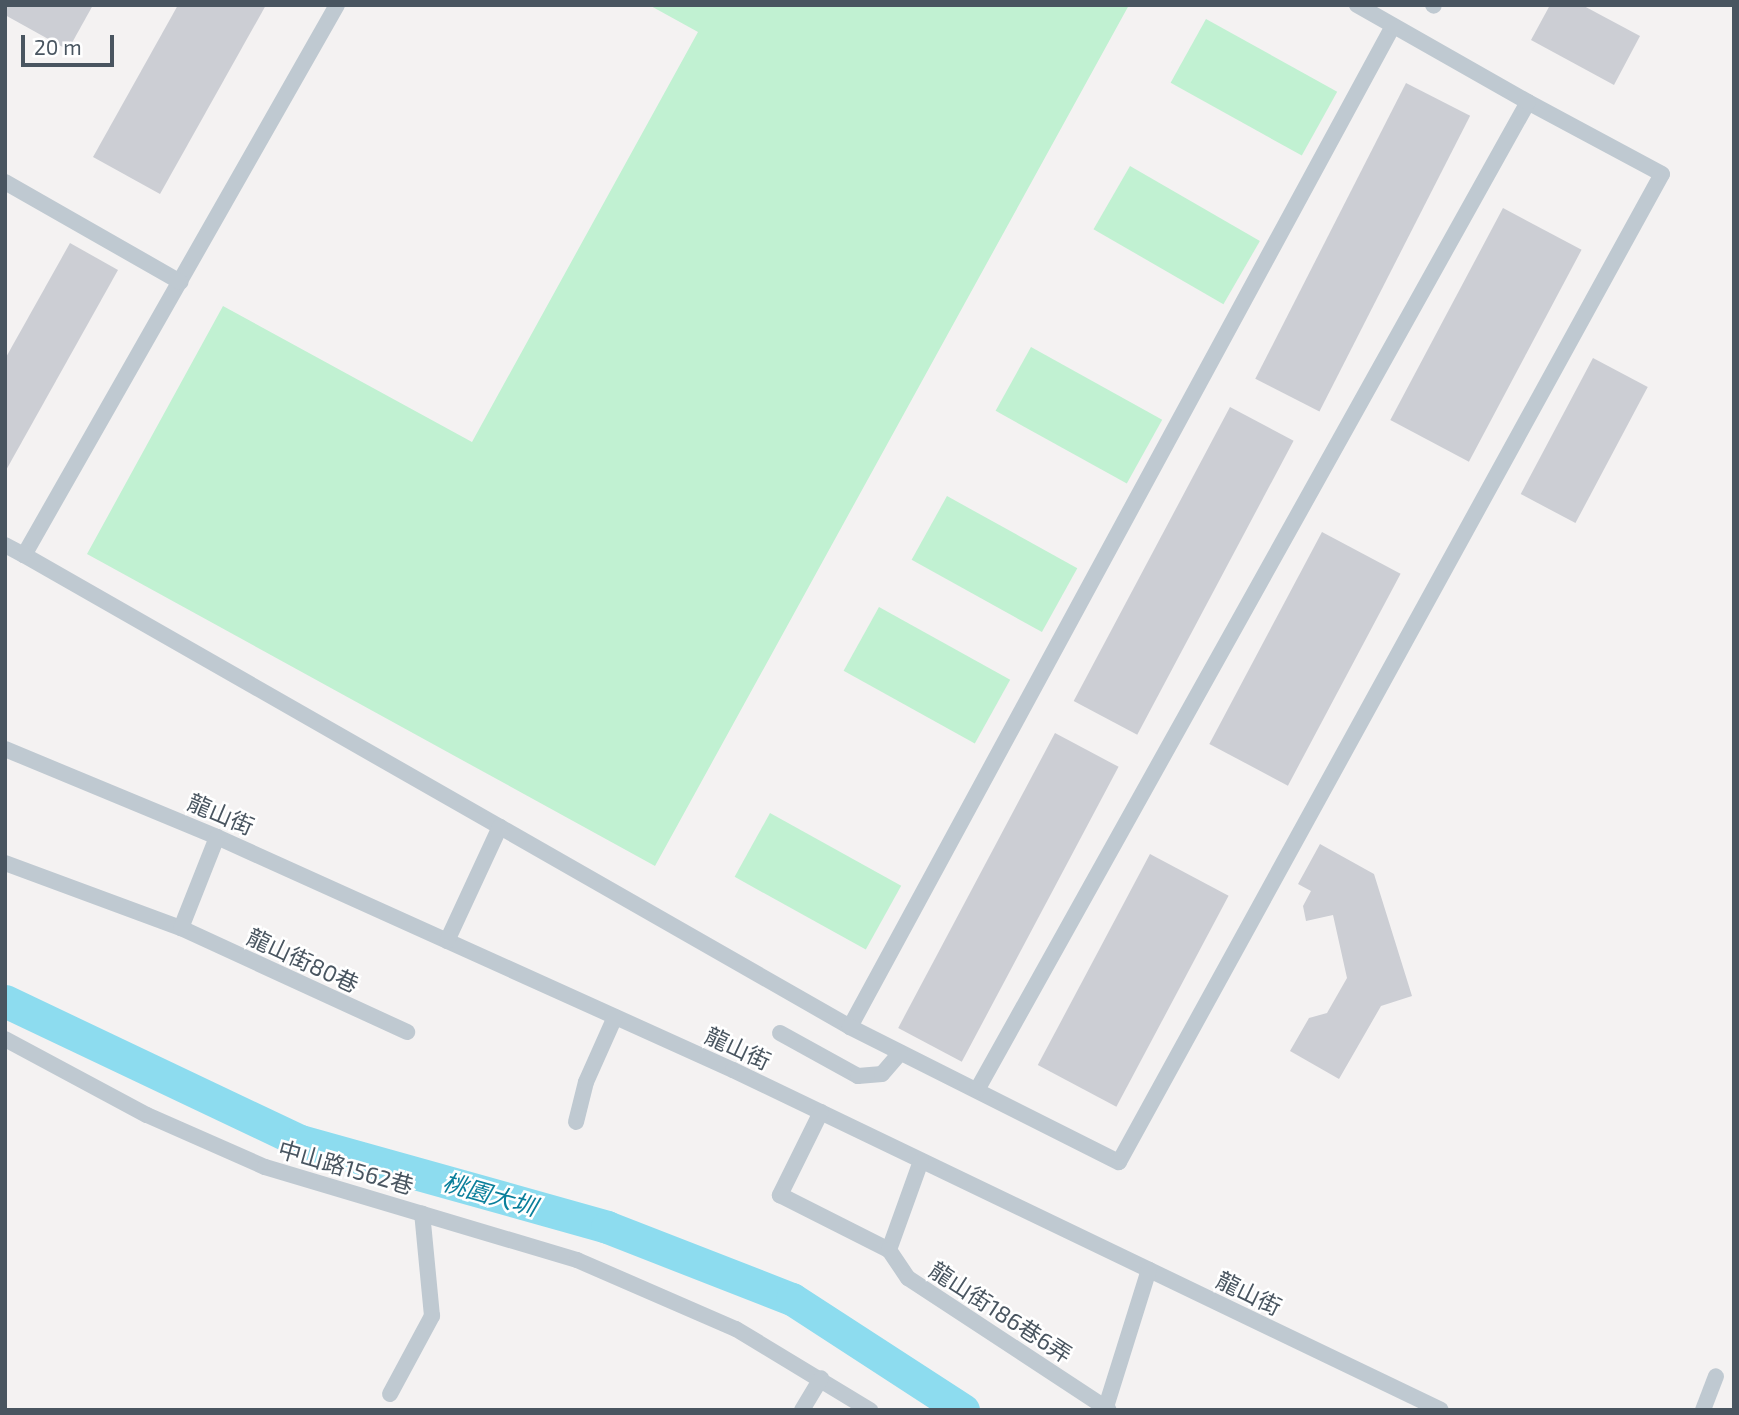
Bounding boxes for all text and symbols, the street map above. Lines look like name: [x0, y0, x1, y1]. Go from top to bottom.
scale bar: [24, 21, 117, 65]
text: 20 m: [34, 34, 82, 59]
street label: 龍山街: [184, 788, 258, 840]
street label: 龍山街80巷: [243, 922, 363, 998]
street label: 龍山街: [701, 1021, 775, 1075]
street label: 中山路1562巷: [275, 1135, 417, 1199]
water label: 桃園大圳: [440, 1167, 540, 1221]
street label: 龍山街186巷6弄: [925, 1256, 1077, 1368]
street label: 龍山街: [1212, 1265, 1286, 1321]

